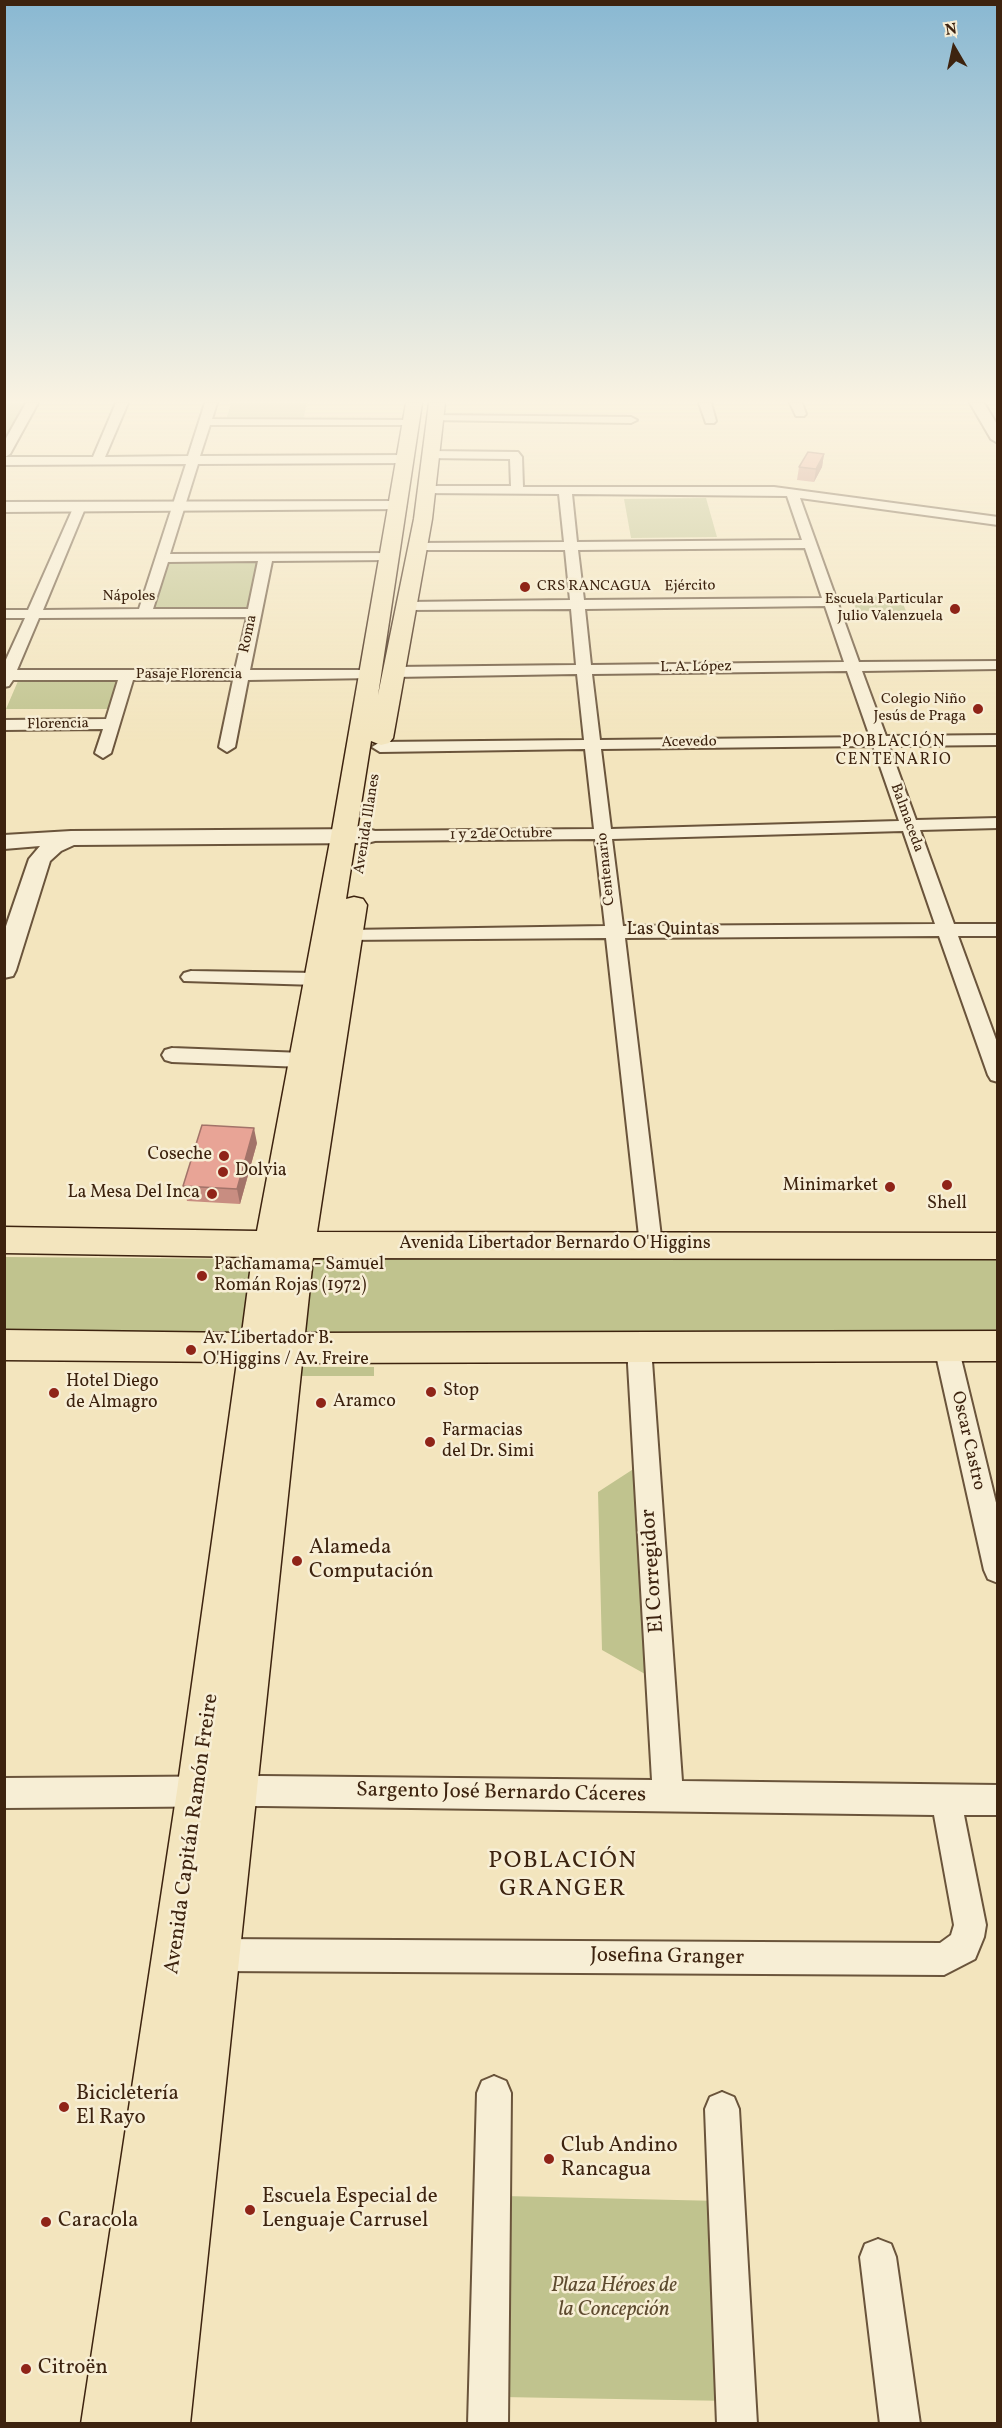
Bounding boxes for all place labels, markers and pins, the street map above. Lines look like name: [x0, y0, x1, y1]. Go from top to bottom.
place label: CRS RANCAGUA: [537, 578, 651, 596]
marker: CRS RANCAGUA: [518, 580, 532, 594]
place label: Escuela Particular Julio Valenzuela: [825, 591, 943, 626]
marker: Escuela Particular Julio Valenzuela: [948, 602, 962, 616]
place label: Colegio Niño Jesús de Praga: [873, 691, 966, 726]
marker: Colegio Niño Jesús de Praga: [971, 702, 985, 716]
place label: Coseche: [148, 1145, 212, 1167]
marker: Coseche: [217, 1149, 231, 1163]
place label: Dolvia: [235, 1161, 287, 1183]
marker: Dolvia: [216, 1165, 230, 1179]
place label: Minimarket: [783, 1176, 878, 1198]
marker: Shell: [940, 1178, 954, 1192]
marker: Minimarket: [883, 1180, 897, 1194]
place label: La Mesa Del Inca: [67, 1183, 200, 1205]
marker: La Mesa Del Inca: [205, 1187, 219, 1201]
place label: Shell: [927, 1194, 967, 1216]
place label: Pachamama - Samuel Román Rojas (1972): [214, 1255, 384, 1298]
marker: Pachamama - Samuel Román Rojas (1972): [195, 1269, 209, 1283]
place label: Av. Libertador B. O'Higgins / Av. Freire: [203, 1329, 369, 1372]
marker: Av. Libertador B. O'Higgins / Av. Freire: [184, 1343, 198, 1357]
place label: Hotel Diego de Almagro: [66, 1372, 159, 1414]
place label: Stop: [443, 1381, 479, 1403]
marker: Stop: [424, 1385, 438, 1399]
marker: Hotel Diego de Almagro: [47, 1386, 61, 1400]
place label: Aramco: [333, 1392, 396, 1414]
marker: Aramco: [314, 1396, 328, 1410]
place label: Farmacias del Dr. Simi: [442, 1421, 534, 1464]
marker: Farmacias del Dr. Simi: [423, 1435, 437, 1449]
place label: Alameda Computación: [309, 1536, 434, 1586]
marker: Alameda Computación: [290, 1554, 304, 1568]
place label: Bicicletería El Rayo: [76, 2082, 179, 2132]
marker: Bicicletería El Rayo: [57, 2100, 71, 2114]
place label: Club Andino Rancagua: [561, 2134, 678, 2184]
marker: Club Andino Rancagua: [542, 2152, 556, 2166]
place label: Escuela Especial de Lenguaje Carrusel: [262, 2185, 438, 2235]
marker: Escuela Especial de Lenguaje Carrusel: [243, 2203, 257, 2217]
place label: Caracola: [58, 2209, 139, 2235]
marker: Caracola: [39, 2215, 53, 2229]
place label: Citroën: [38, 2356, 108, 2382]
marker: Citroën: [19, 2362, 33, 2376]

